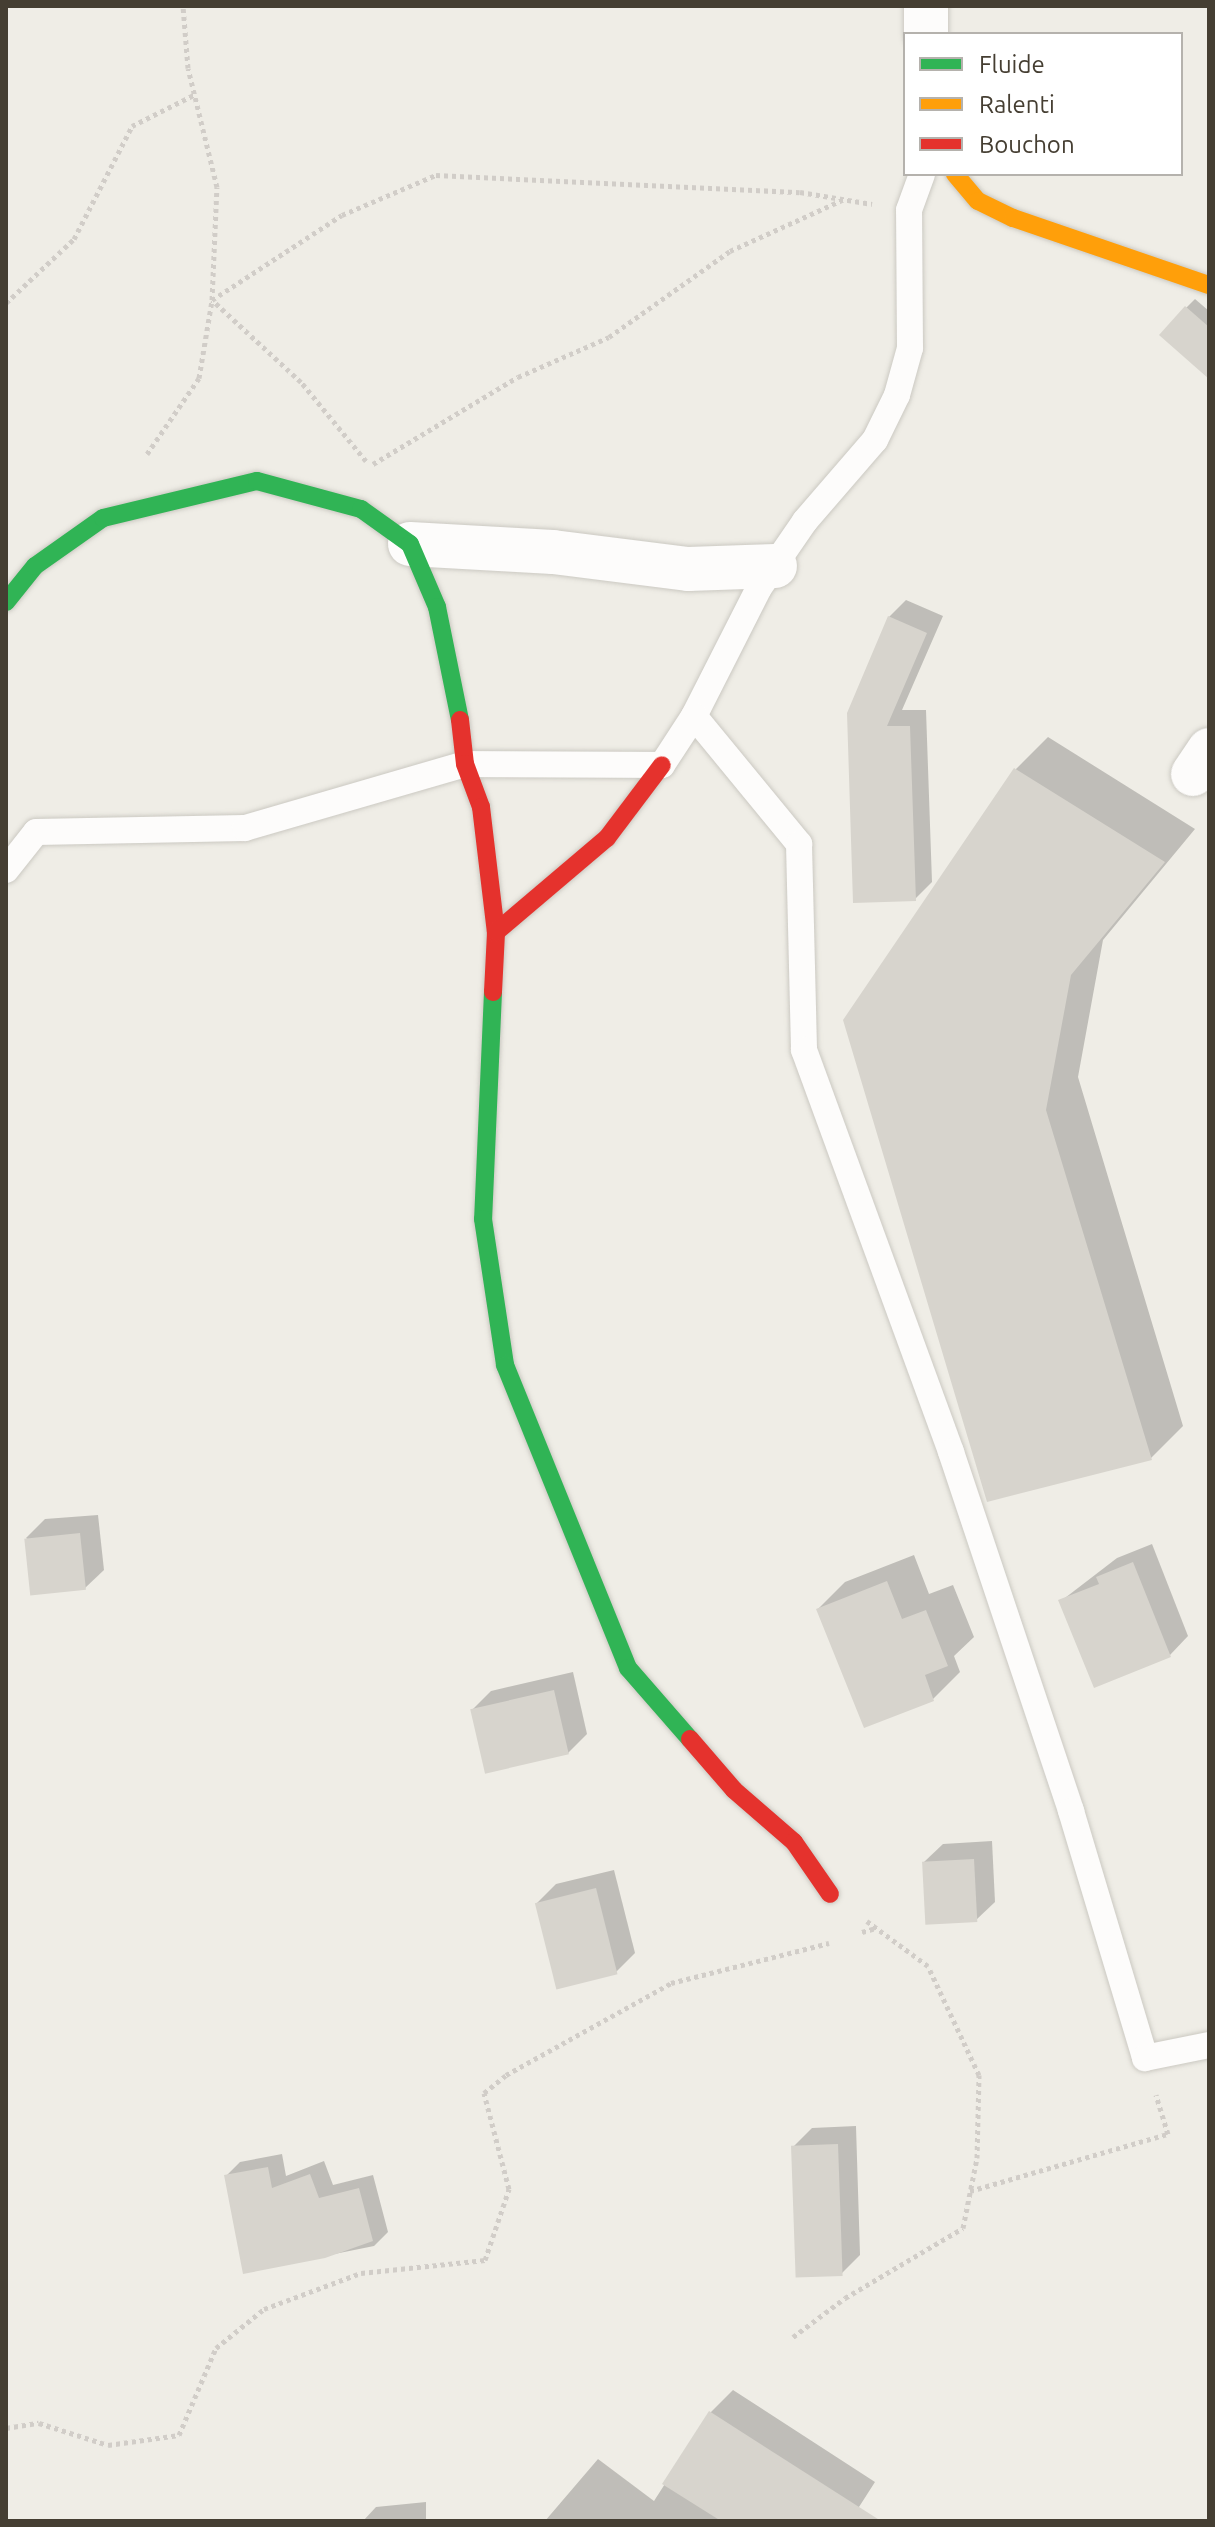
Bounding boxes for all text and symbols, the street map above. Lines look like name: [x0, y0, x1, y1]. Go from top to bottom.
legend: [903, 32, 1183, 176]
text: Fluide: [979, 51, 1045, 78]
text: Ralenti: [979, 91, 1055, 118]
text: Bouchon: [979, 131, 1075, 158]

